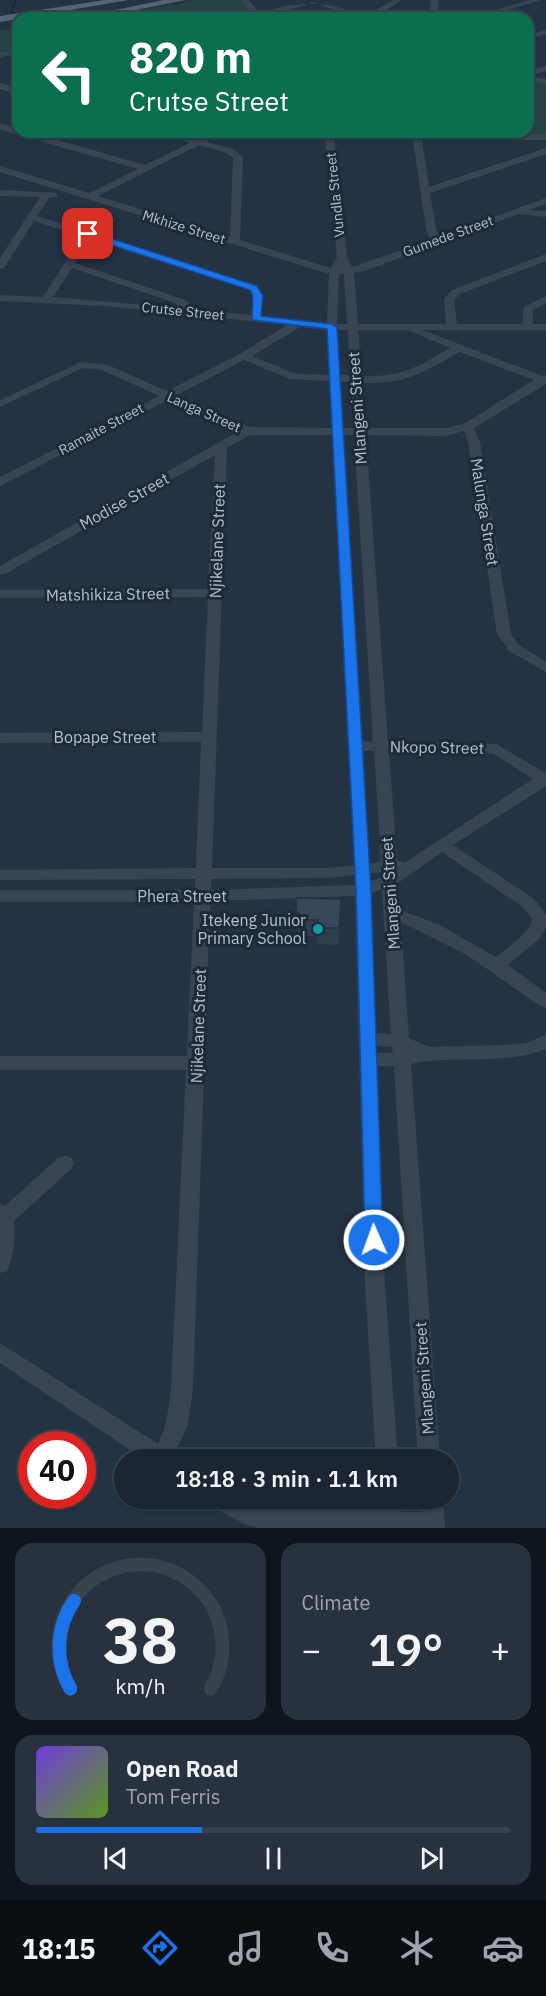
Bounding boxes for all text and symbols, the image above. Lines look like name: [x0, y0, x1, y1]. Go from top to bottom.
text: 820 m: [129, 30, 252, 85]
icon: left: [30, 36, 108, 114]
text: Crutse Street: [129, 83, 289, 118]
street label: Vundla Street: [322, 152, 348, 238]
street label: Mkhize Street: [140, 206, 228, 248]
pin: [62, 208, 113, 259]
street label: Gumede Street: [400, 211, 496, 261]
icon: arrive: [71, 217, 104, 250]
street label: Crutse Street: [141, 298, 225, 324]
street label: Mlangeni Street: [343, 351, 371, 465]
street label: Langa Street: [164, 388, 244, 436]
street label: Ramaite Street: [55, 399, 147, 459]
street label: Malunga Street: [467, 457, 503, 567]
street label: Modise Street: [76, 468, 172, 534]
street label: Njikelane Street: [205, 483, 229, 599]
street label: Matshikiza Street: [46, 583, 170, 605]
street label: Bopape Street: [54, 727, 156, 747]
street label: Nkopo Street: [390, 736, 484, 758]
street label: Mlangeni Street: [376, 836, 404, 950]
street label: Phera Street: [137, 886, 227, 906]
place label: Itekeng Junior Primary School: [198, 910, 306, 948]
marker: Itekeng Junior Primary School: [311, 922, 325, 936]
street label: Njikelane Street: [186, 968, 210, 1084]
position arrow: [342, 1208, 406, 1272]
street label: Mlangeni Street: [410, 1321, 438, 1435]
speed limit sign: 40: [18, 1431, 96, 1509]
text: 18:18 · 3 min · 1.1 km: [175, 1464, 398, 1493]
text: Climate: [302, 1589, 370, 1616]
text: 38: [103, 1599, 178, 1680]
text: 19°: [368, 1620, 443, 1678]
text: −: [302, 1628, 321, 1671]
text: +: [490, 1628, 510, 1671]
text: km/h: [115, 1672, 165, 1700]
text: Open Road: [126, 1754, 239, 1783]
text: Tom Ferris: [126, 1783, 221, 1810]
icon: previous: [99, 1842, 132, 1875]
icon: pause: [257, 1842, 290, 1875]
icon: next: [415, 1842, 448, 1875]
icon: directions: [139, 1927, 181, 1969]
icon: music: [225, 1927, 267, 1969]
icon: phone: [311, 1927, 353, 1969]
icon: climate: [396, 1927, 438, 1969]
icon: car: [482, 1927, 524, 1969]
text: 18:15: [22, 1931, 96, 1966]

